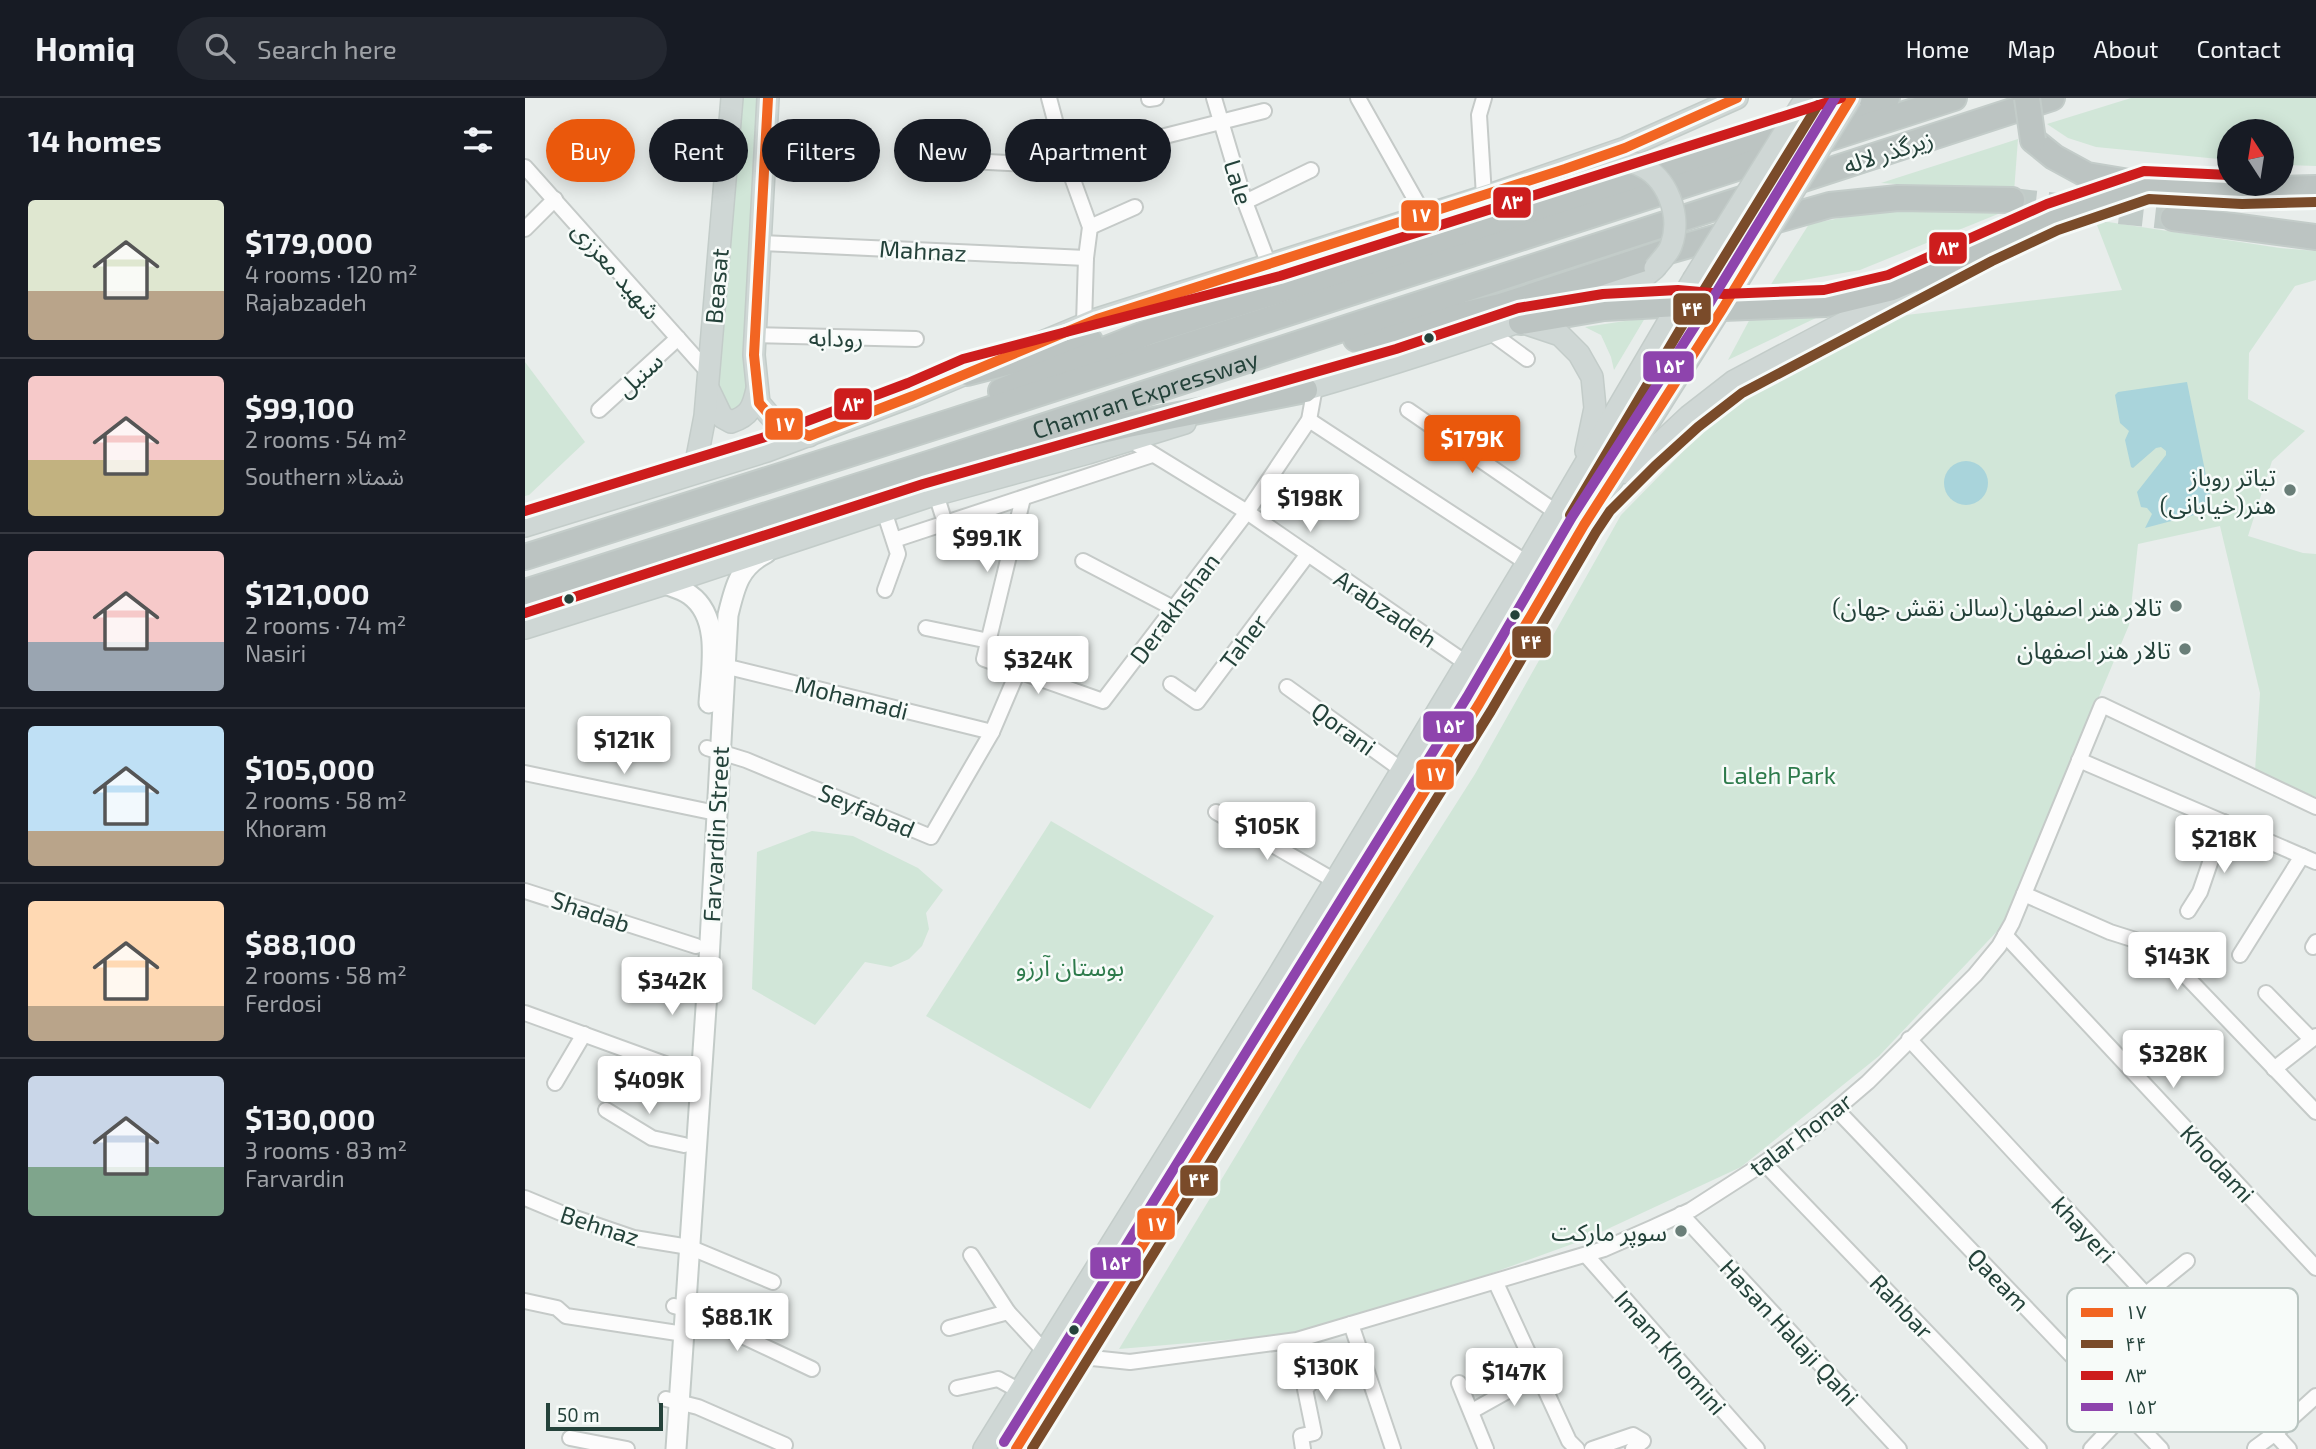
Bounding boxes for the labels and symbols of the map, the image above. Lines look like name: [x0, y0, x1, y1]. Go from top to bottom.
north arrow: [2217, 119, 2294, 196]
street label: زیرگذر لاله: [1840, 123, 1937, 180]
street label: Lale: [1218, 156, 1260, 208]
line badge: ۸۳: [1492, 186, 1532, 219]
text: ۸۳: [1501, 190, 1523, 213]
line badge: ۱۷: [1400, 199, 1440, 232]
text: ۱۷: [1409, 203, 1431, 226]
street label: شهید معززی: [566, 215, 667, 325]
line badge: ۸۳: [1928, 231, 1968, 265]
street label: Mahnaz: [879, 233, 967, 267]
text: ۸۳: [1937, 236, 1959, 259]
street label: Beasat: [698, 247, 734, 325]
line badge: ۴۴: [1672, 292, 1712, 326]
text: ۴۴: [1681, 297, 1703, 320]
street label: رودابه: [808, 322, 864, 353]
unlabelled marker: [1422, 331, 1436, 345]
street label: Chamran Expressway: [1028, 343, 1262, 444]
street label: سنبل: [610, 346, 668, 402]
line badge: ۱۵۲: [1642, 350, 1695, 383]
text: ۱۵۲: [1653, 354, 1685, 377]
line badge: ۸۳: [833, 387, 873, 421]
text: ۸۳: [842, 392, 864, 415]
line badge: ۱۷: [764, 407, 804, 441]
text: ۱۷: [773, 412, 795, 435]
pin: $179K: [1423, 416, 1521, 475]
place label: تیاتر روباز هنر(خیابانی): [2160, 462, 2276, 520]
pin: $198K: [1261, 474, 1359, 534]
marker: تیاتر روباز هنر(خیابانی): [2282, 482, 2298, 498]
pin: $99.1K: [930, 514, 1044, 574]
street label: Derakhshan: [1123, 547, 1225, 669]
street label: Arabzadeh: [1329, 563, 1443, 653]
unlabelled marker: [562, 592, 576, 606]
place label: تالار هنر اصفهان(سالن نقش جهان): [1832, 592, 2162, 622]
marker: تالار هنر اصفهان(سالن نقش جهان): [2168, 598, 2184, 614]
street label: Taher: [1213, 607, 1273, 674]
unlabelled marker: [1508, 608, 1522, 622]
line badge: ۴۴: [1511, 625, 1552, 659]
text: ۴۴: [1520, 630, 1542, 653]
place label: تالار هنر اصفهان: [2017, 635, 2171, 665]
pin: $324K: [989, 636, 1087, 696]
marker: تالار هنر اصفهان: [2177, 641, 2193, 657]
street label: Mohamadi: [792, 669, 912, 725]
street label: Qorani: [1306, 695, 1382, 761]
line badge: ۱۵۲: [1422, 710, 1475, 743]
text: ۱۵۲: [1433, 714, 1465, 737]
pin: $121K: [575, 716, 673, 776]
street label: Farvardin Street: [696, 745, 734, 923]
line badge: ۱۷: [1415, 758, 1455, 791]
park label: Laleh Park: [1722, 760, 1836, 789]
text: ۱۷: [1424, 762, 1446, 785]
street label: Seyfabad: [814, 777, 920, 843]
pin: $105K: [1218, 802, 1316, 862]
pin: $218K: [2175, 816, 2273, 875]
street label: Shadab: [548, 884, 634, 938]
pin: $143K: [2128, 932, 2226, 992]
park label: بوستان آرزو: [1016, 952, 1124, 982]
pin: $342K: [623, 958, 721, 1017]
pin: $328K: [2124, 1030, 2222, 1090]
pin: $409K: [600, 1056, 698, 1116]
street label: talar honar: [1743, 1086, 1858, 1182]
street label: Khodami: [2175, 1118, 2261, 1208]
line badge: ۴۴: [1179, 1164, 1219, 1197]
text: ۴۴: [1188, 1168, 1210, 1191]
street label: khayeri: [2046, 1190, 2122, 1268]
street label: Behnaz: [557, 1199, 643, 1251]
line badge: ۱۷: [1136, 1207, 1176, 1241]
text: ۱۷: [1145, 1212, 1167, 1235]
place label: سوپر مارکت: [1551, 1217, 1667, 1248]
marker: سوپر مارکت: [1673, 1223, 1689, 1239]
street label: Qaeam: [1962, 1241, 2036, 1317]
line badge: ۱۵۲: [1089, 1246, 1142, 1280]
text: ۱۵۲: [1099, 1251, 1131, 1274]
street label: Hasan Halaji Qahi: [1715, 1253, 1865, 1411]
street label: Rahbar: [1864, 1268, 1940, 1345]
street label: Imam Khomini: [1609, 1284, 1733, 1420]
legend: [2067, 1288, 2298, 1432]
pin: $88.1K: [680, 1294, 794, 1353]
text: ۱۷: [2125, 1300, 2147, 1323]
unlabelled marker: [1067, 1323, 1081, 1337]
text: ۴۴: [2125, 1332, 2147, 1355]
pin: $130K: [1277, 1344, 1375, 1403]
pin: $147K: [1465, 1348, 1563, 1408]
text: ۸۳: [2125, 1363, 2147, 1386]
text: ۱۵۲: [2125, 1395, 2158, 1418]
scale bar: [546, 1400, 663, 1432]

